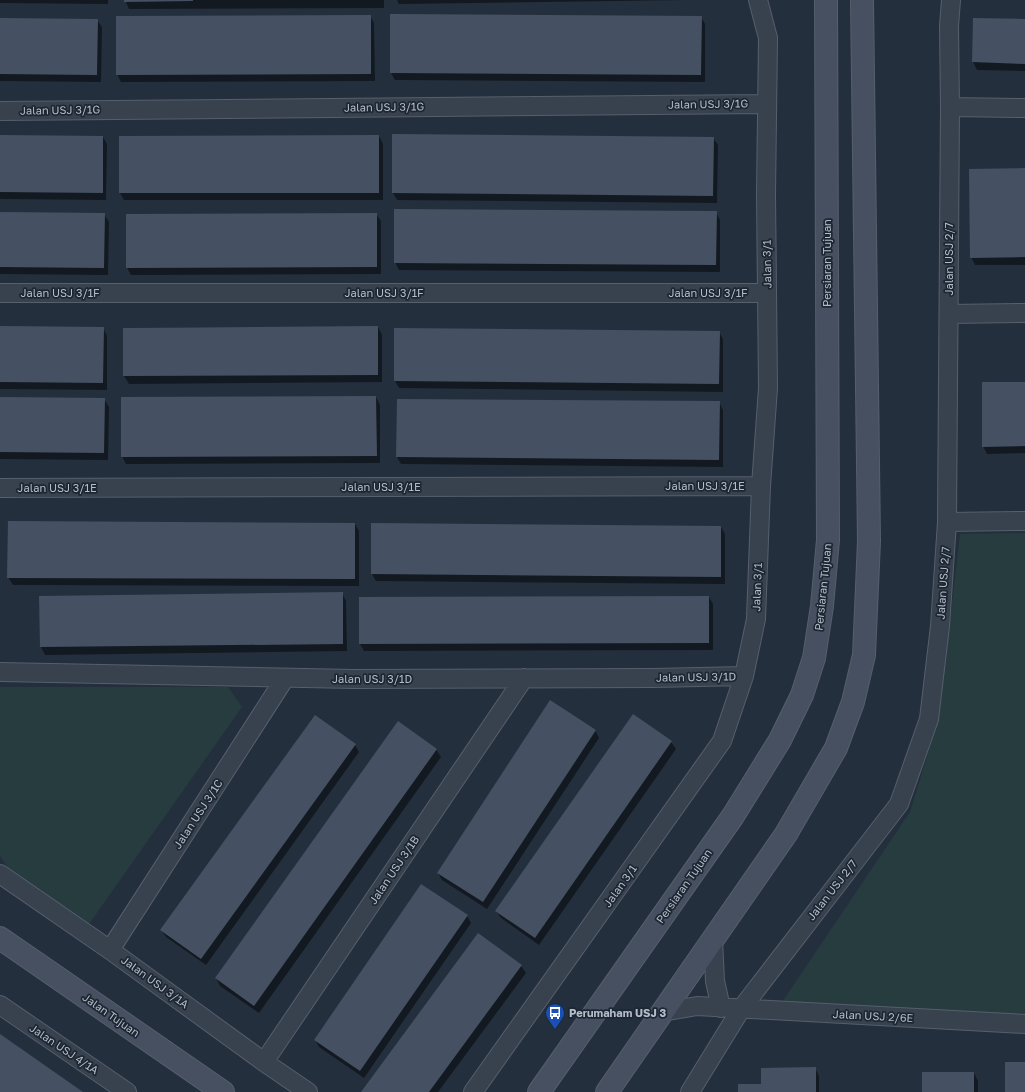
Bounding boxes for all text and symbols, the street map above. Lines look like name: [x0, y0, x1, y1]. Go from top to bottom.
street label: Jalan USJ 3/1G: [668, 96, 748, 111]
street label: Jalan USJ 3/1G: [344, 99, 424, 114]
street label: Jalan USJ 3/1G: [20, 102, 100, 117]
street label: Persiaran Tujuan: [820, 219, 833, 307]
street label: Jalan USJ 2/7: [942, 222, 955, 296]
street label: Jalan 3/1: [760, 240, 773, 288]
street label: Jalan USJ 3/1F: [20, 286, 100, 299]
street label: Jalan USJ 3/1F: [344, 286, 424, 299]
street label: Jalan USJ 3/1F: [668, 286, 748, 299]
street label: Jalan USJ 3/1E: [665, 479, 745, 492]
street label: Jalan USJ 3/1E: [341, 480, 421, 493]
street label: Jalan USJ 3/1E: [17, 481, 97, 494]
street label: Persiaran Tujuan: [811, 543, 834, 631]
street label: Jalan USJ 2/7: [933, 546, 952, 620]
street label: Jalan 3/1: [749, 562, 764, 612]
street label: Jalan USJ 3/1D: [656, 669, 737, 684]
street label: Jalan USJ 3/1D: [332, 672, 412, 685]
street label: Jalan USJ 3/1C: [170, 777, 225, 851]
street label: Jalan USJ 3/1B: [366, 833, 421, 906]
street label: Persiaran Tujuan: [653, 846, 714, 925]
street label: Jalan USJ 2/7: [804, 857, 859, 922]
street label: Jalan 3/1: [600, 862, 639, 909]
street label: Jalan USJ 3/1A: [119, 953, 192, 1011]
street label: Jalan Tujuan: [80, 990, 142, 1039]
bus stop icon: Perumaham USJ 3: [544, 1002, 566, 1030]
place label: Perumaham USJ 3: [569, 1006, 666, 1019]
street label: Jalan USJ 2/6E: [832, 1007, 914, 1024]
street label: Jalan USJ 4/1A: [27, 1021, 102, 1077]

